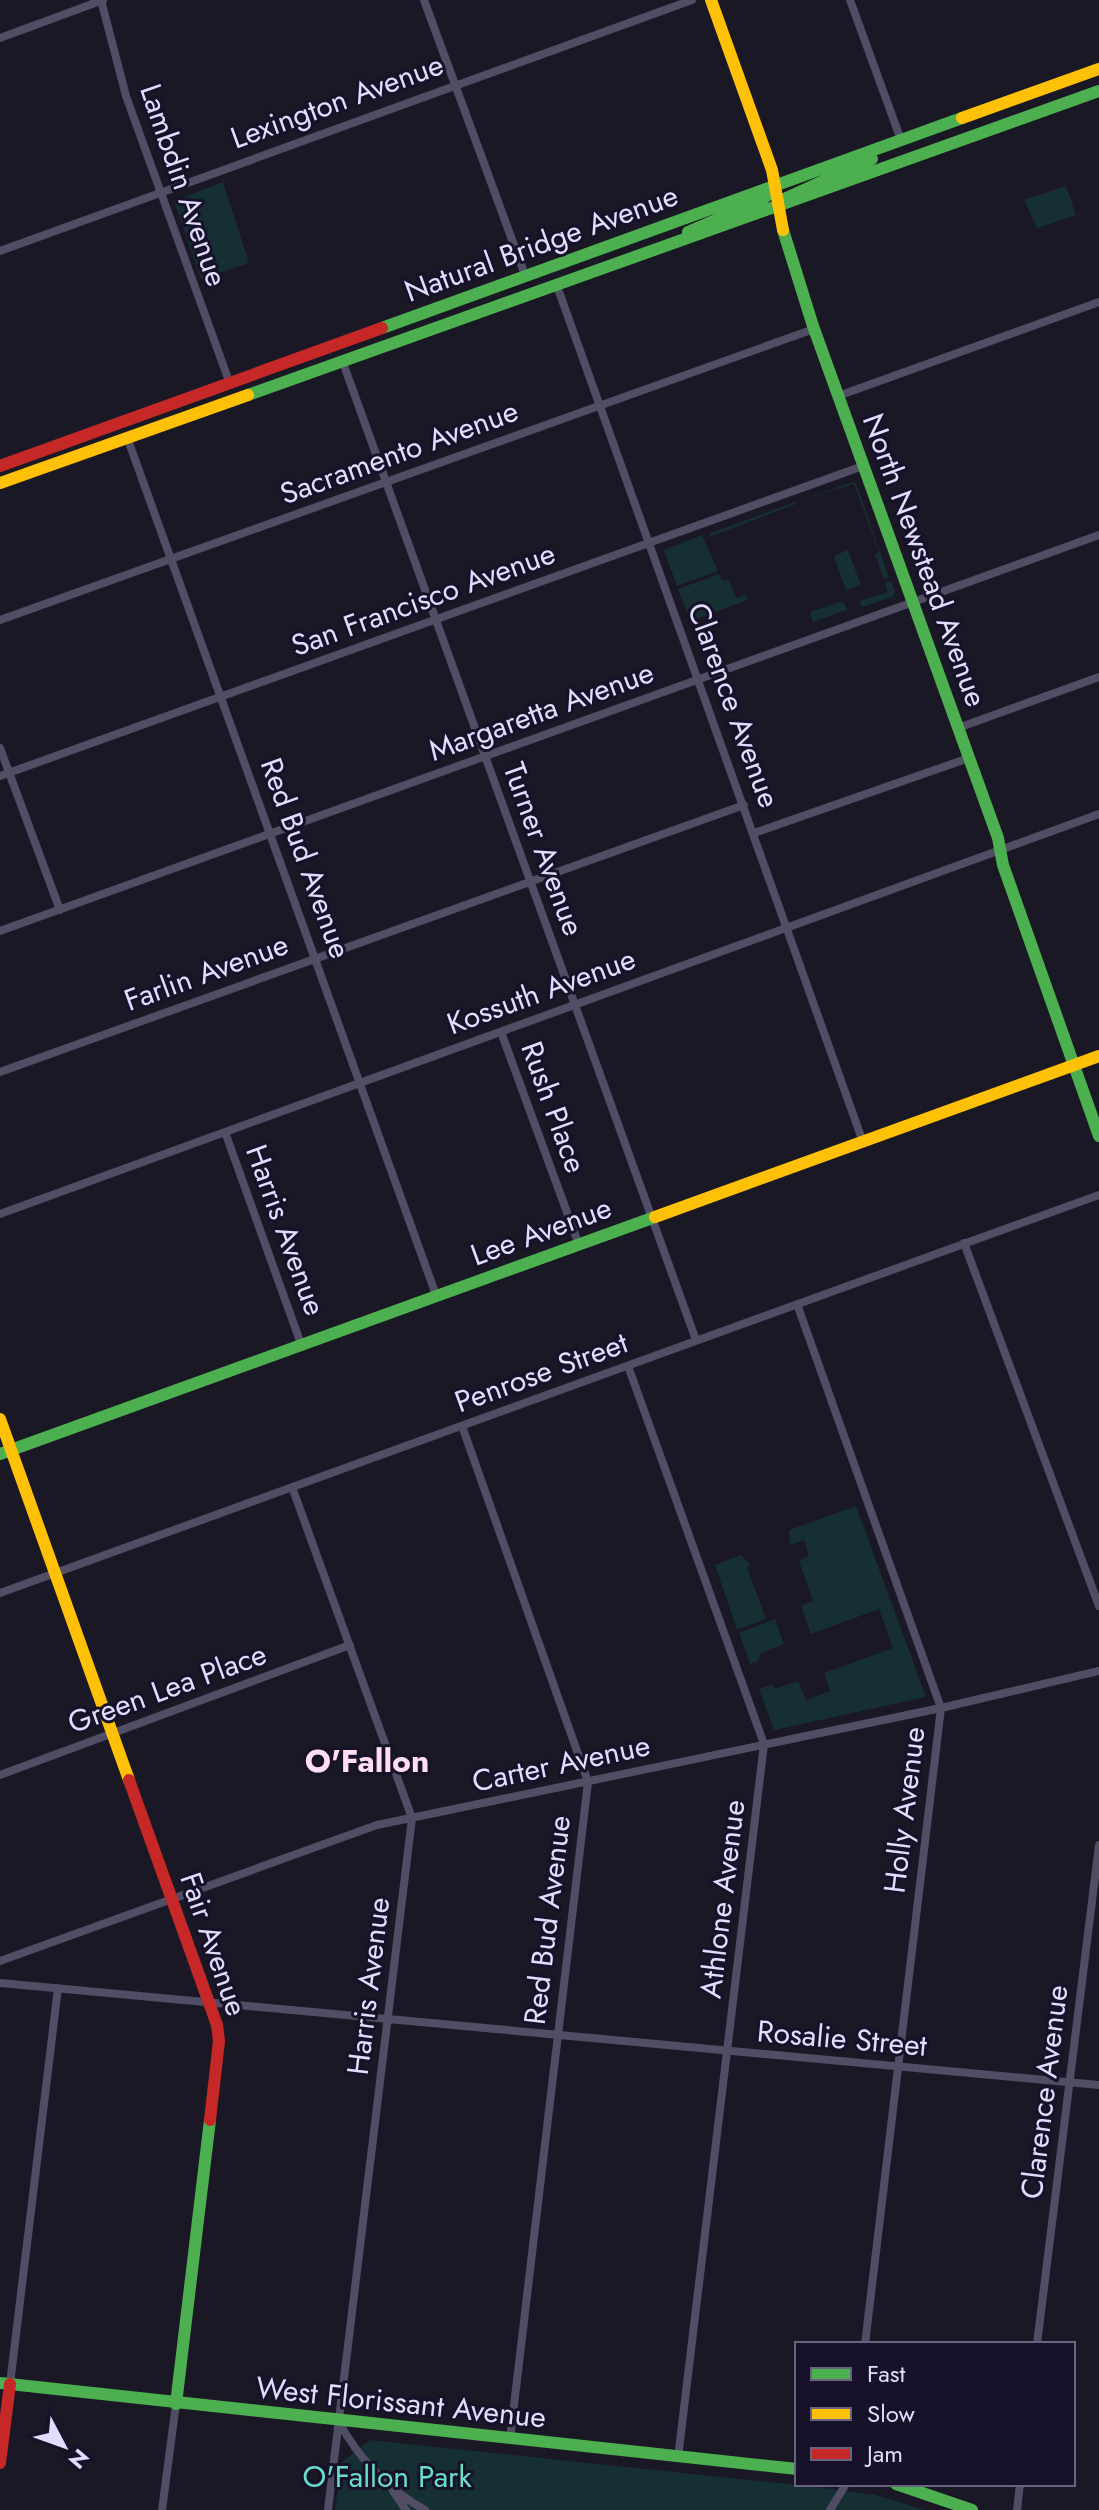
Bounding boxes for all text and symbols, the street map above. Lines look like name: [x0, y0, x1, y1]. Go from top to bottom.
street label: Lexington Avenue: [225, 43, 449, 159]
street label: Lambdin Avenue: [129, 78, 239, 292]
street label: Natural Bridge Avenue: [398, 174, 684, 312]
street label: Sacramento Avenue: [274, 389, 524, 515]
street label: North Newstead Avenue: [852, 407, 998, 713]
street label: San Francisco Avenue: [285, 531, 561, 667]
street label: Clarence Avenue: [677, 597, 791, 813]
street label: Margaretta Avenue: [422, 650, 660, 772]
street label: Red Bud Avenue: [250, 752, 362, 964]
street label: Turner Avenue: [493, 756, 595, 942]
street label: Farlin Avenue: [118, 922, 294, 1022]
street label: Kossuth Avenue: [441, 937, 641, 1045]
street label: Rush Place: [510, 1035, 598, 1179]
street label: Harris Avenue: [235, 1139, 337, 1321]
street label: Lee Avenue: [465, 1186, 617, 1276]
street label: Penrose Street: [449, 1321, 634, 1423]
street label: Green Lea Place: [62, 1632, 272, 1744]
street label: Carter Avenue: [468, 1723, 654, 1803]
street label: Holly Avenue: [872, 1724, 936, 1896]
district label: O'Fallon: [305, 1738, 429, 1784]
street label: Athlone Avenue: [688, 1797, 756, 2001]
street label: Red Bud Avenue: [513, 1813, 581, 2027]
street label: Fair Avenue: [169, 1867, 259, 2021]
street label: Harris Avenue: [336, 1895, 400, 2077]
street label: Clarence Avenue: [1010, 1983, 1078, 2201]
street label: Rosalie Street: [755, 2009, 930, 2067]
legend: [795, 2342, 1075, 2486]
text: Fast: [867, 2356, 905, 2391]
street label: West Florissant Avenue: [254, 2365, 548, 2439]
text: Slow: [867, 2396, 915, 2431]
north arrow: [24, 2406, 104, 2486]
text: Jam: [864, 2436, 903, 2471]
text: N: [61, 2442, 97, 2476]
park label: O'Fallon Park: [302, 2455, 472, 2498]

